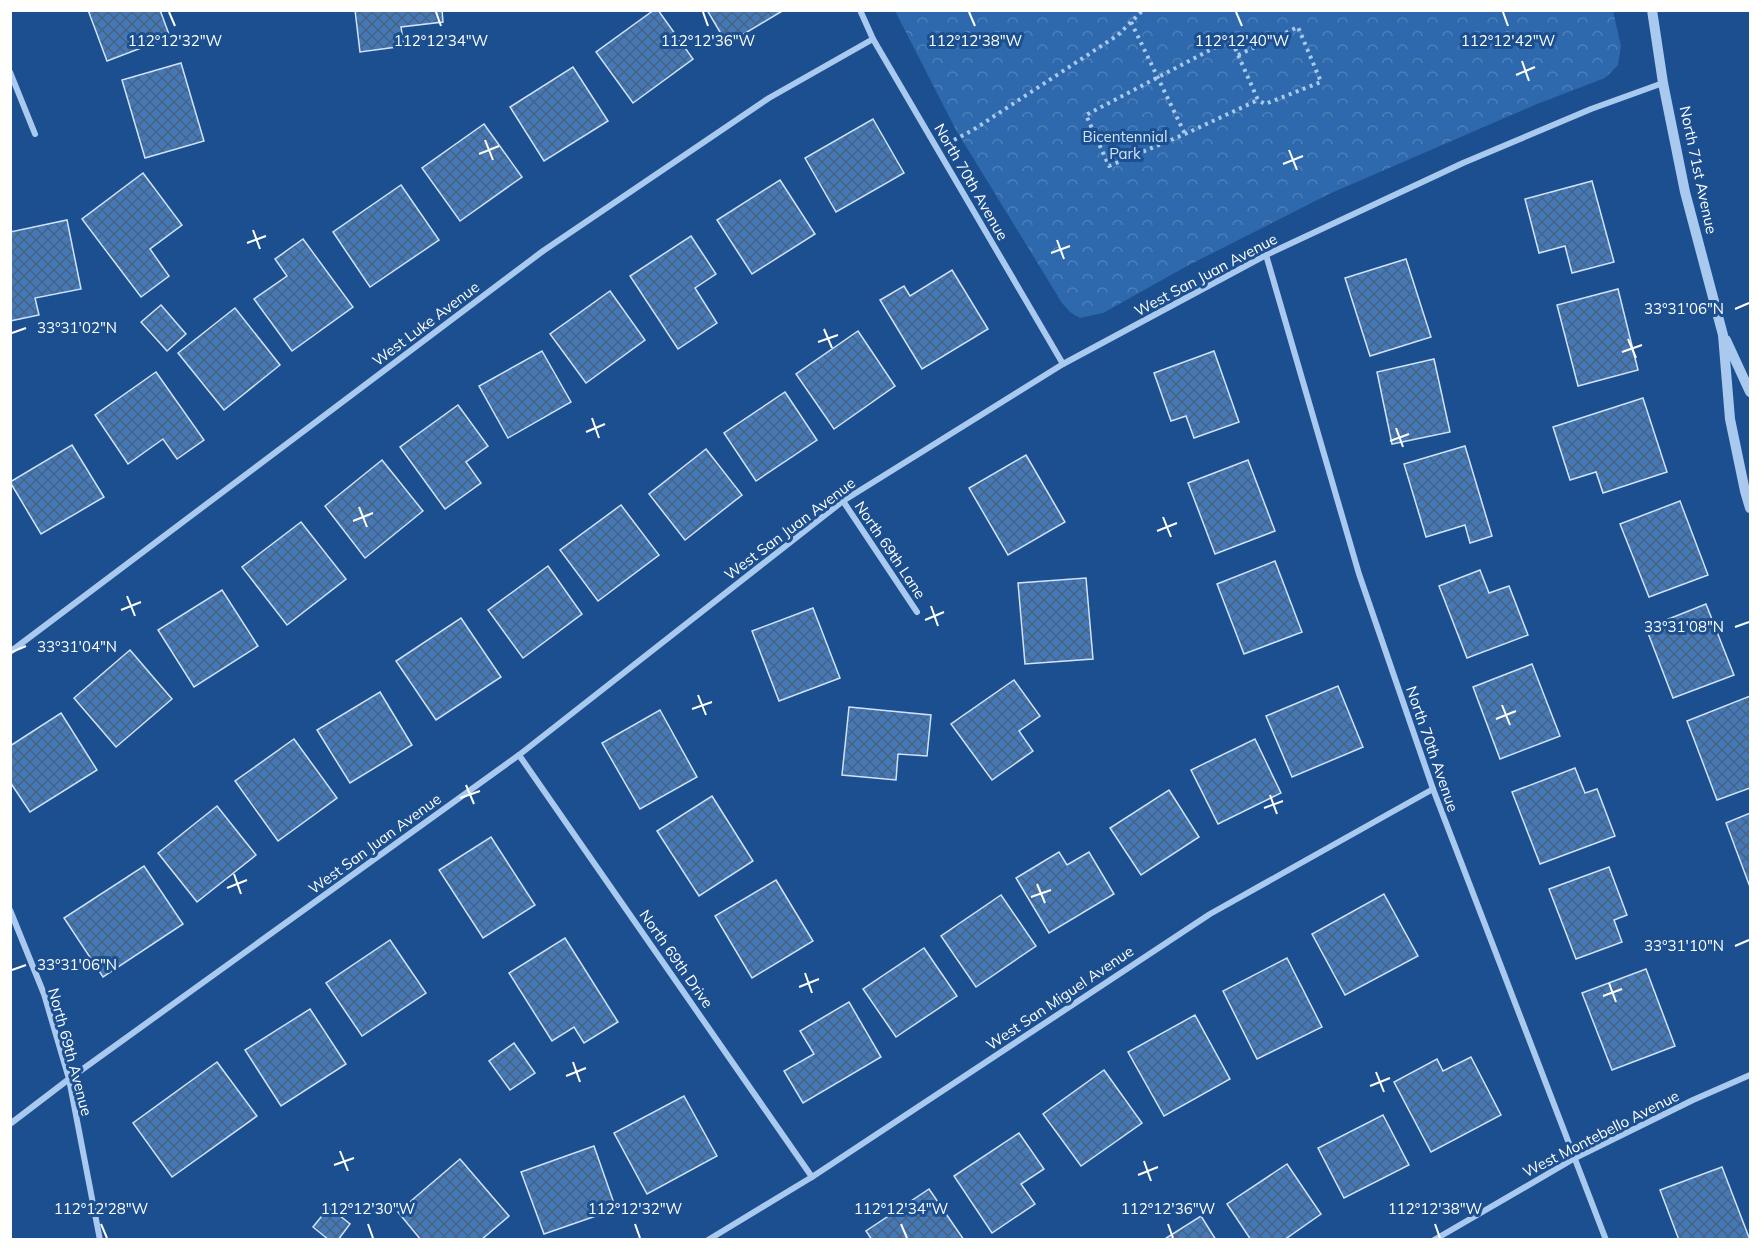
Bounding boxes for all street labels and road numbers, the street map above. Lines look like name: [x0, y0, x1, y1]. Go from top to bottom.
street label: North 71st Avenue: [1676, 104, 1721, 236]
street label: North 70th Avenue: [930, 120, 1013, 244]
street label: West San Juan Avenue: [1131, 229, 1280, 320]
street label: West Luke Avenue: [368, 277, 483, 370]
street label: West San Juan Avenue: [720, 473, 859, 584]
street label: North 69th Lane: [851, 497, 930, 602]
street label: North 70th Avenue: [1402, 683, 1463, 814]
street label: West San Juan Avenue: [305, 789, 445, 898]
street label: North 69th Drive: [635, 906, 717, 1012]
street label: West San Miguel Avenue: [982, 941, 1137, 1054]
street label: North 69th Avenue: [44, 986, 97, 1118]
street label: West Montebello Avenue: [1519, 1086, 1682, 1181]

